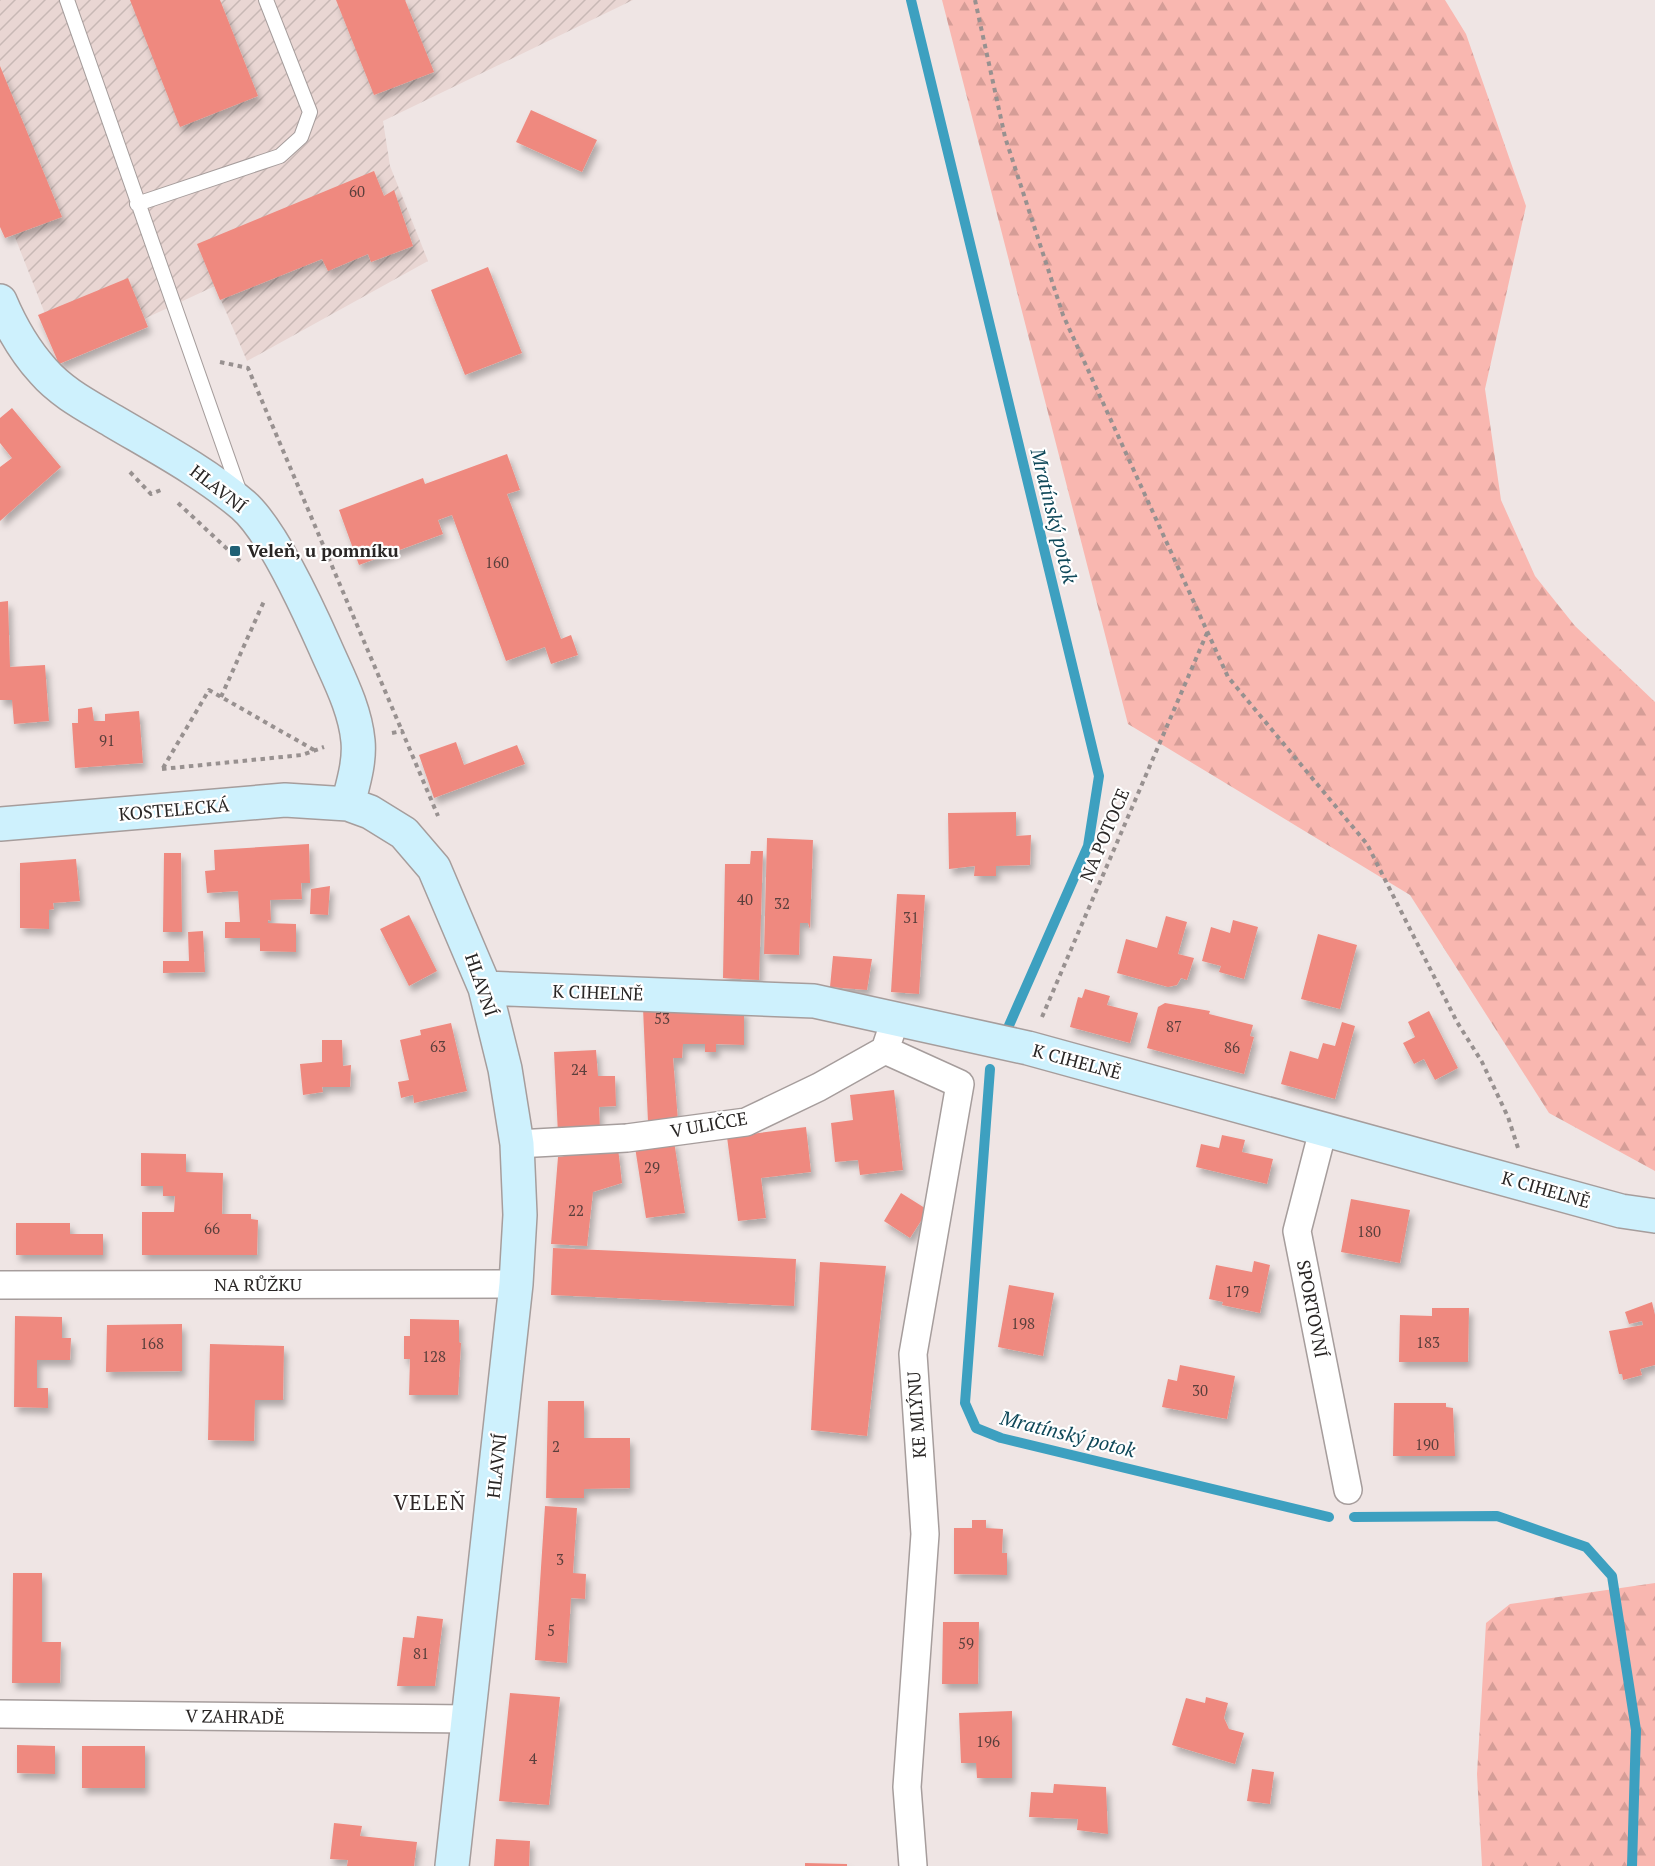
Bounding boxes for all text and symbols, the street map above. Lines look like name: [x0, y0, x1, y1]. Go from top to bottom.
house number: 60: [349, 181, 365, 201]
water label: Mratínský potok: [1024, 444, 1084, 587]
street label: HLAVNÍ: [186, 459, 252, 518]
place label: Veleň, u pomníku: [247, 538, 399, 562]
marker: Veleň, u pomníku: [228, 544, 242, 558]
house number: 160: [485, 552, 509, 572]
house number: 91: [99, 730, 115, 750]
street label: NA POTOCE: [1074, 784, 1134, 885]
street label: KOSTELECKÁ: [118, 792, 231, 826]
house number: 40: [737, 889, 753, 909]
house number: 32: [774, 893, 790, 913]
house number: 31: [903, 907, 919, 927]
street label: HLAVNÍ: [460, 950, 504, 1020]
street label: K CIHELNĚ: [552, 978, 644, 1006]
house number: 53: [654, 1008, 670, 1028]
house number: 87: [1166, 1016, 1182, 1036]
house number: 63: [430, 1036, 446, 1056]
house number: 86: [1224, 1037, 1240, 1057]
street label: K CIHELNĚ: [1030, 1038, 1124, 1084]
house number: 24: [571, 1059, 587, 1079]
street label: V ULIČCE: [668, 1105, 749, 1143]
house number: 29: [644, 1157, 660, 1177]
street label: K CIHELNĚ: [1499, 1165, 1593, 1213]
house number: 22: [568, 1200, 584, 1220]
house number: 66: [204, 1218, 220, 1238]
house number: 180: [1357, 1221, 1381, 1241]
street label: SPORTOVNÍ: [1292, 1258, 1334, 1360]
street label: NA RŮŽKU: [214, 1272, 302, 1296]
house number: 179: [1225, 1281, 1249, 1301]
house number: 198: [1011, 1313, 1035, 1333]
house number: 183: [1416, 1332, 1440, 1352]
house number: 168: [140, 1333, 164, 1353]
house number: 128: [422, 1346, 446, 1366]
street label: KE MLÝNU: [901, 1371, 931, 1459]
house number: 30: [1192, 1380, 1208, 1400]
water label: Mratínský potok: [997, 1403, 1139, 1463]
street label: HLAVNÍ: [481, 1432, 511, 1500]
house number: 190: [1415, 1434, 1439, 1454]
house number: 2: [552, 1436, 560, 1456]
district label: VELEŇ: [393, 1488, 467, 1516]
house number: 3: [556, 1549, 564, 1569]
house number: 5: [547, 1620, 555, 1640]
house number: 59: [958, 1633, 974, 1653]
house number: 81: [413, 1643, 429, 1663]
street label: V ZAHRADĚ: [185, 1703, 285, 1729]
house number: 196: [976, 1731, 1000, 1751]
house number: 4: [529, 1748, 537, 1768]

